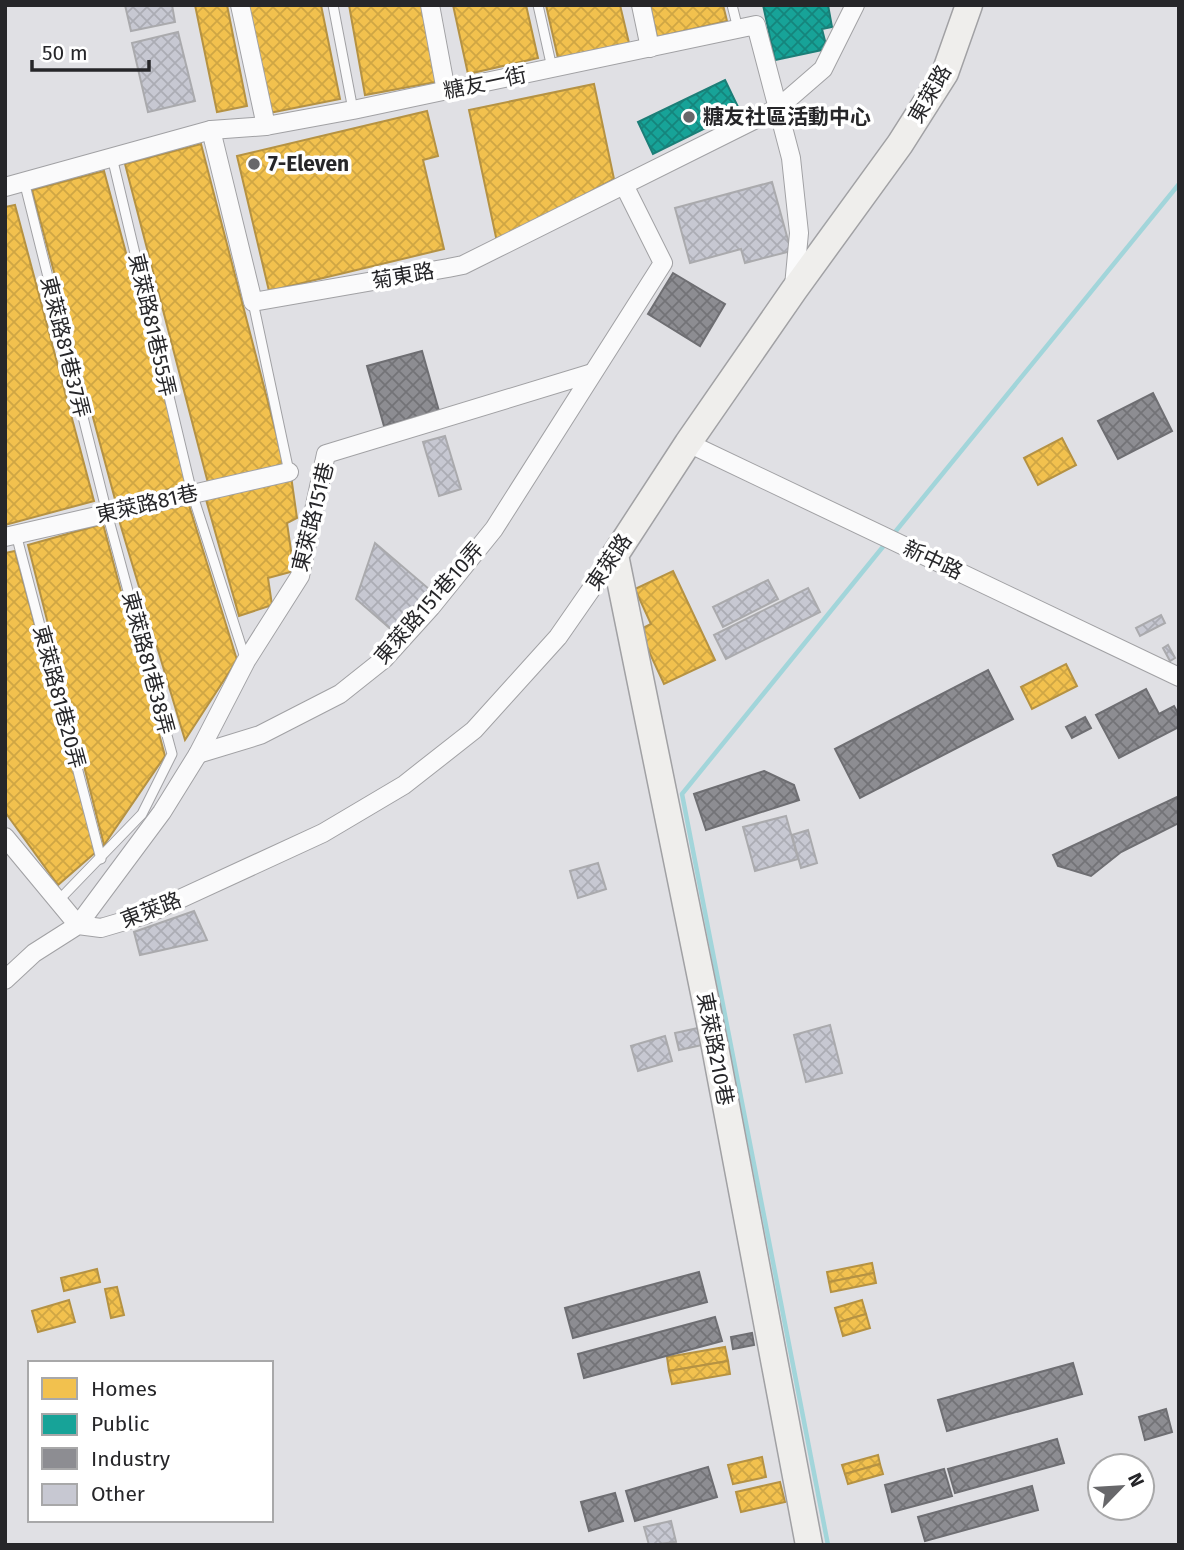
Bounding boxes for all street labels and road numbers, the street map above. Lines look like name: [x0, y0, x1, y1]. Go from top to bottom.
street label: 東萊路: [903, 60, 957, 128]
street label: 糖友一街: [441, 62, 529, 104]
street label: 東萊路81巷55弄: [123, 251, 181, 399]
street label: 菊東路: [370, 258, 436, 294]
street label: 東萊路81巷37弄: [35, 274, 95, 420]
street label: 東萊路151巷: [287, 460, 339, 574]
street label: 東萊路81巷: [93, 480, 201, 528]
street label: 東萊路: [581, 529, 637, 595]
street label: 新中路: [899, 535, 967, 585]
street label: 東萊路151巷10弄: [369, 537, 489, 669]
street label: 東萊路81巷38弄: [116, 589, 180, 737]
street label: 東萊路81巷20弄: [27, 623, 91, 771]
street label: 東萊路: [117, 887, 185, 933]
street label: 東萊路210巷: [691, 990, 739, 1108]

